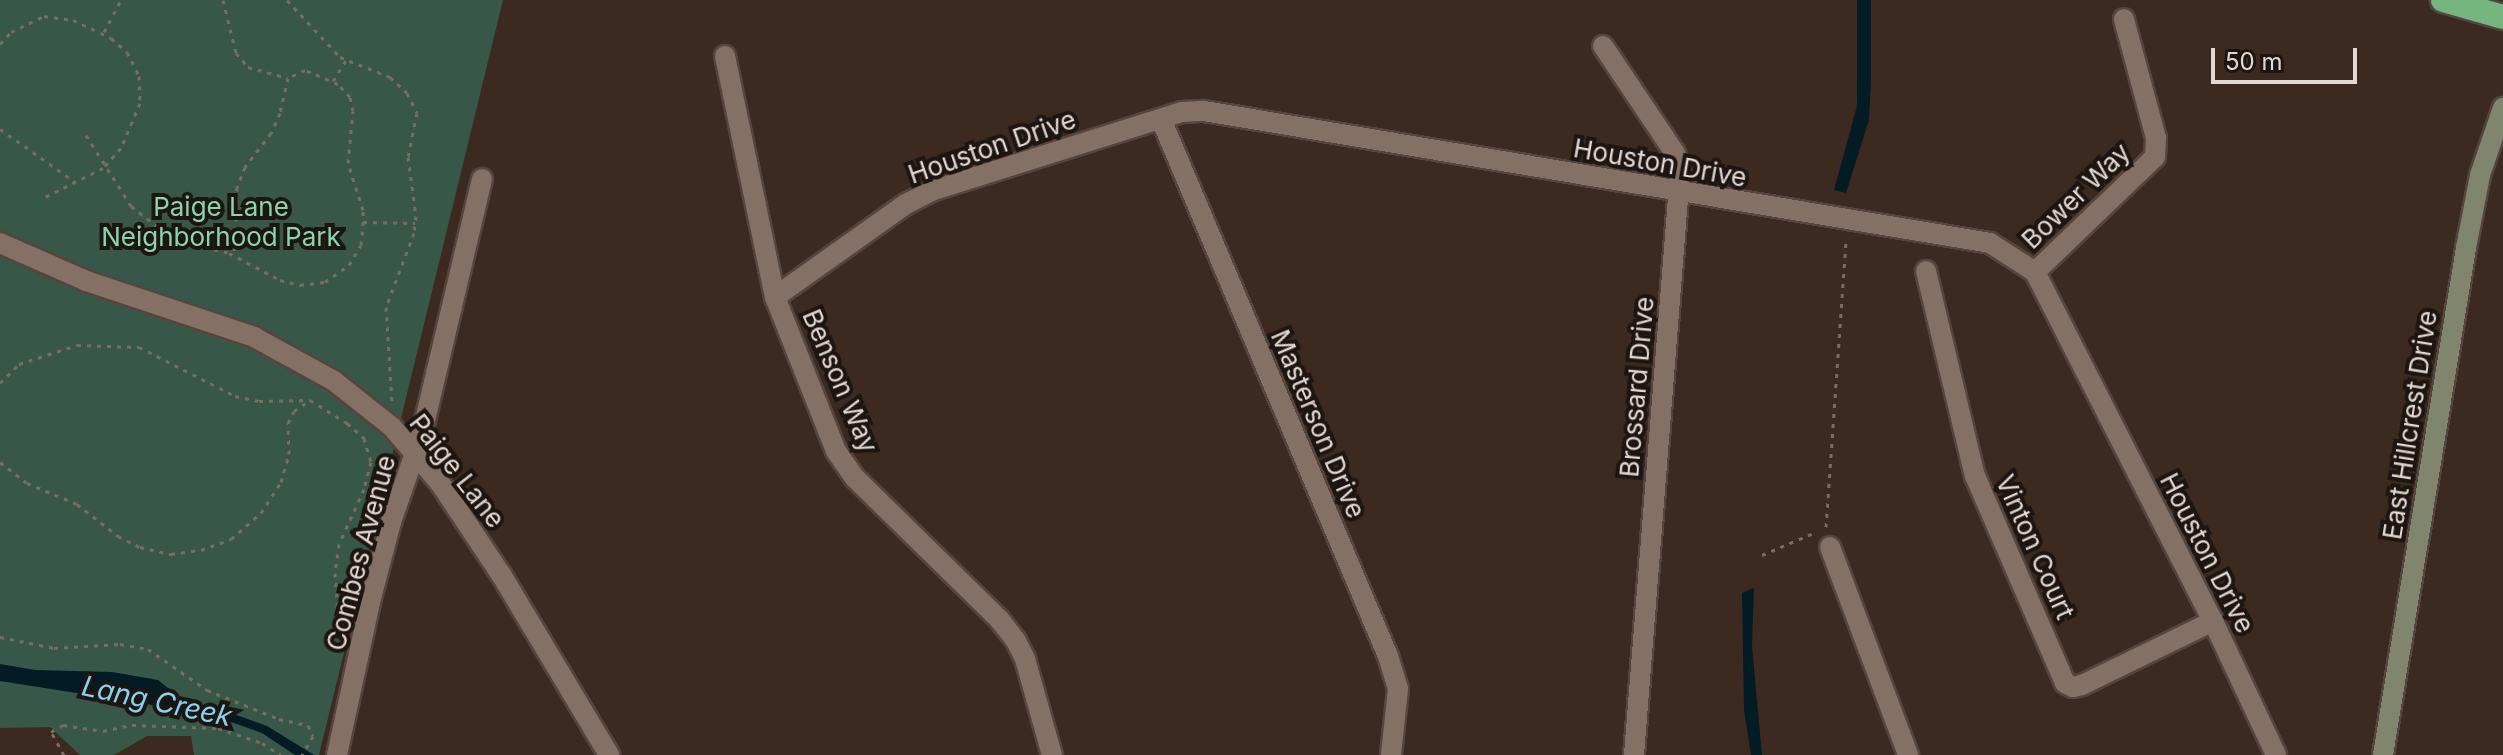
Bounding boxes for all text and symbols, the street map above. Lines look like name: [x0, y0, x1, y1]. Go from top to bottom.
scale bar: [2215, 32, 2361, 82]
text: 50 m: [2225, 47, 2283, 76]
street label: Houston Drive: [904, 104, 1080, 190]
street label: Houston Drive: [1571, 132, 1749, 194]
street label: Bower Way: [2015, 137, 2137, 255]
park label: Paige Lane Neighborhood Park: [101, 191, 341, 252]
street label: Brossard Drive: [1614, 295, 1660, 479]
street label: Benson Way: [796, 305, 884, 457]
street label: East Hillcrest Drive: [2376, 308, 2444, 542]
street label: Masterson Drive: [1264, 325, 1372, 523]
street label: Paige Lane: [403, 408, 511, 534]
street label: Combes Avenue: [320, 452, 402, 654]
street label: Houston Drive: [2153, 468, 2261, 638]
street label: Vinton Court: [1989, 470, 2081, 624]
water label: Lang Creek: [79, 669, 235, 733]

